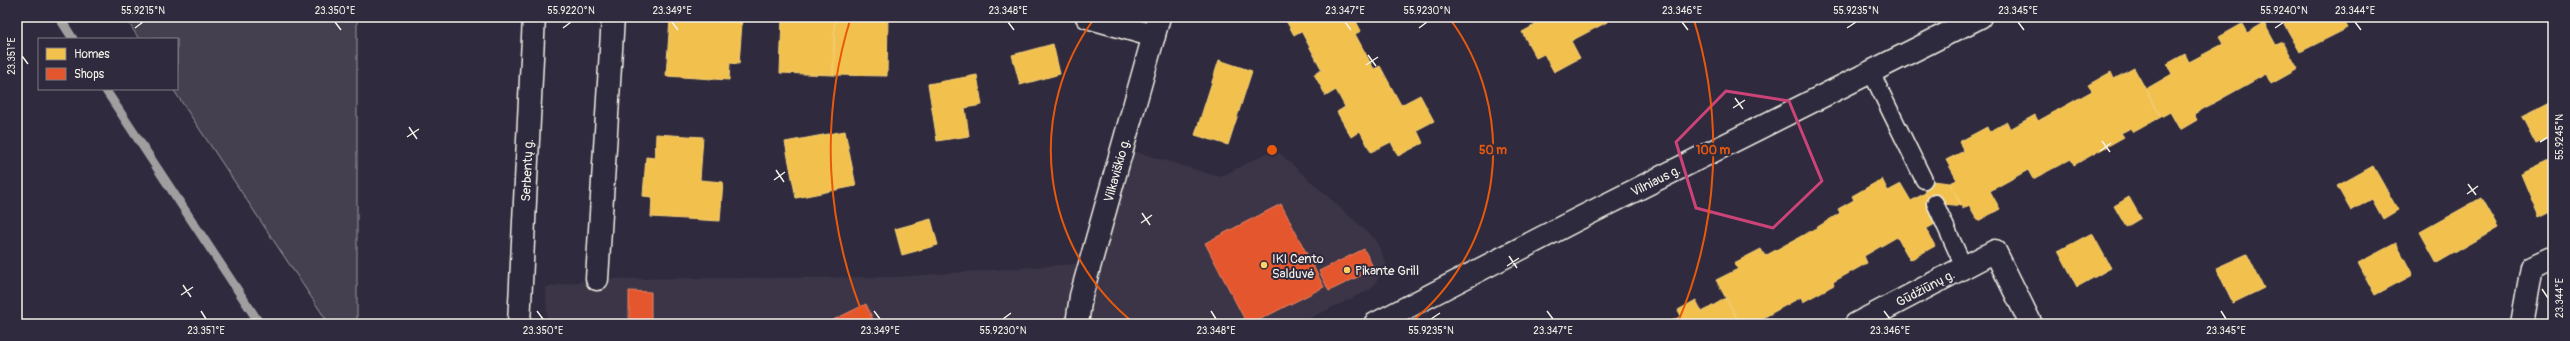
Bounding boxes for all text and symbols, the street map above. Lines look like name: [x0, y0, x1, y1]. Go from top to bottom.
text: 55.9215°N: [121, 5, 165, 17]
text: 23.350°E: [315, 5, 355, 17]
text: 55.9220°N: [547, 5, 595, 17]
text: 23.349°E: [652, 5, 692, 17]
text: 23.348°E: [988, 5, 1028, 17]
text: 23.347°E: [1325, 5, 1365, 17]
text: 55.9230°N: [1403, 5, 1451, 17]
text: 23.346°E: [1662, 5, 1702, 17]
text: 55.9235°N: [1833, 5, 1879, 17]
text: 23.345°E: [1998, 5, 2038, 17]
text: 55.9240°N: [2260, 5, 2308, 17]
text: 23.344°E: [2335, 5, 2375, 17]
text: 23.351°E: [6, 37, 18, 75]
legend: [38, 38, 178, 90]
text: Homes: [74, 47, 110, 62]
text: Shops: [74, 67, 105, 82]
text: 55.9245°N: [2554, 114, 2566, 160]
street label: Vilkaviškio g.: [1101, 137, 1134, 204]
street label: Serbentų g.: [518, 139, 537, 202]
centre of rings: [1265, 143, 1279, 157]
text: 50 m: [1479, 143, 1507, 158]
text: 100 m: [1696, 143, 1731, 158]
street label: Vilniaus g.: [1628, 162, 1683, 200]
place label: IKI Cento Salduvė: [1272, 251, 1324, 282]
marker: IKI Cento Salduvė: [1259, 260, 1269, 270]
place label: Pikante Grill: [1355, 263, 1419, 279]
marker: Pikante Grill: [1342, 265, 1352, 275]
street label: Gūdžiūnų g.: [1894, 267, 1958, 311]
text: 23.344°E: [2554, 278, 2566, 318]
text: 23.351°E: [187, 325, 225, 337]
text: 23.350°E: [523, 325, 563, 337]
text: 23.349°E: [860, 325, 900, 337]
text: 55.9230°N: [979, 325, 1027, 337]
text: 23.348°E: [1196, 325, 1236, 337]
text: 55.9235°N: [1408, 325, 1454, 337]
text: 23.347°E: [1533, 325, 1573, 337]
text: 23.346°E: [1870, 325, 1910, 337]
text: 23.345°E: [2206, 325, 2246, 337]

